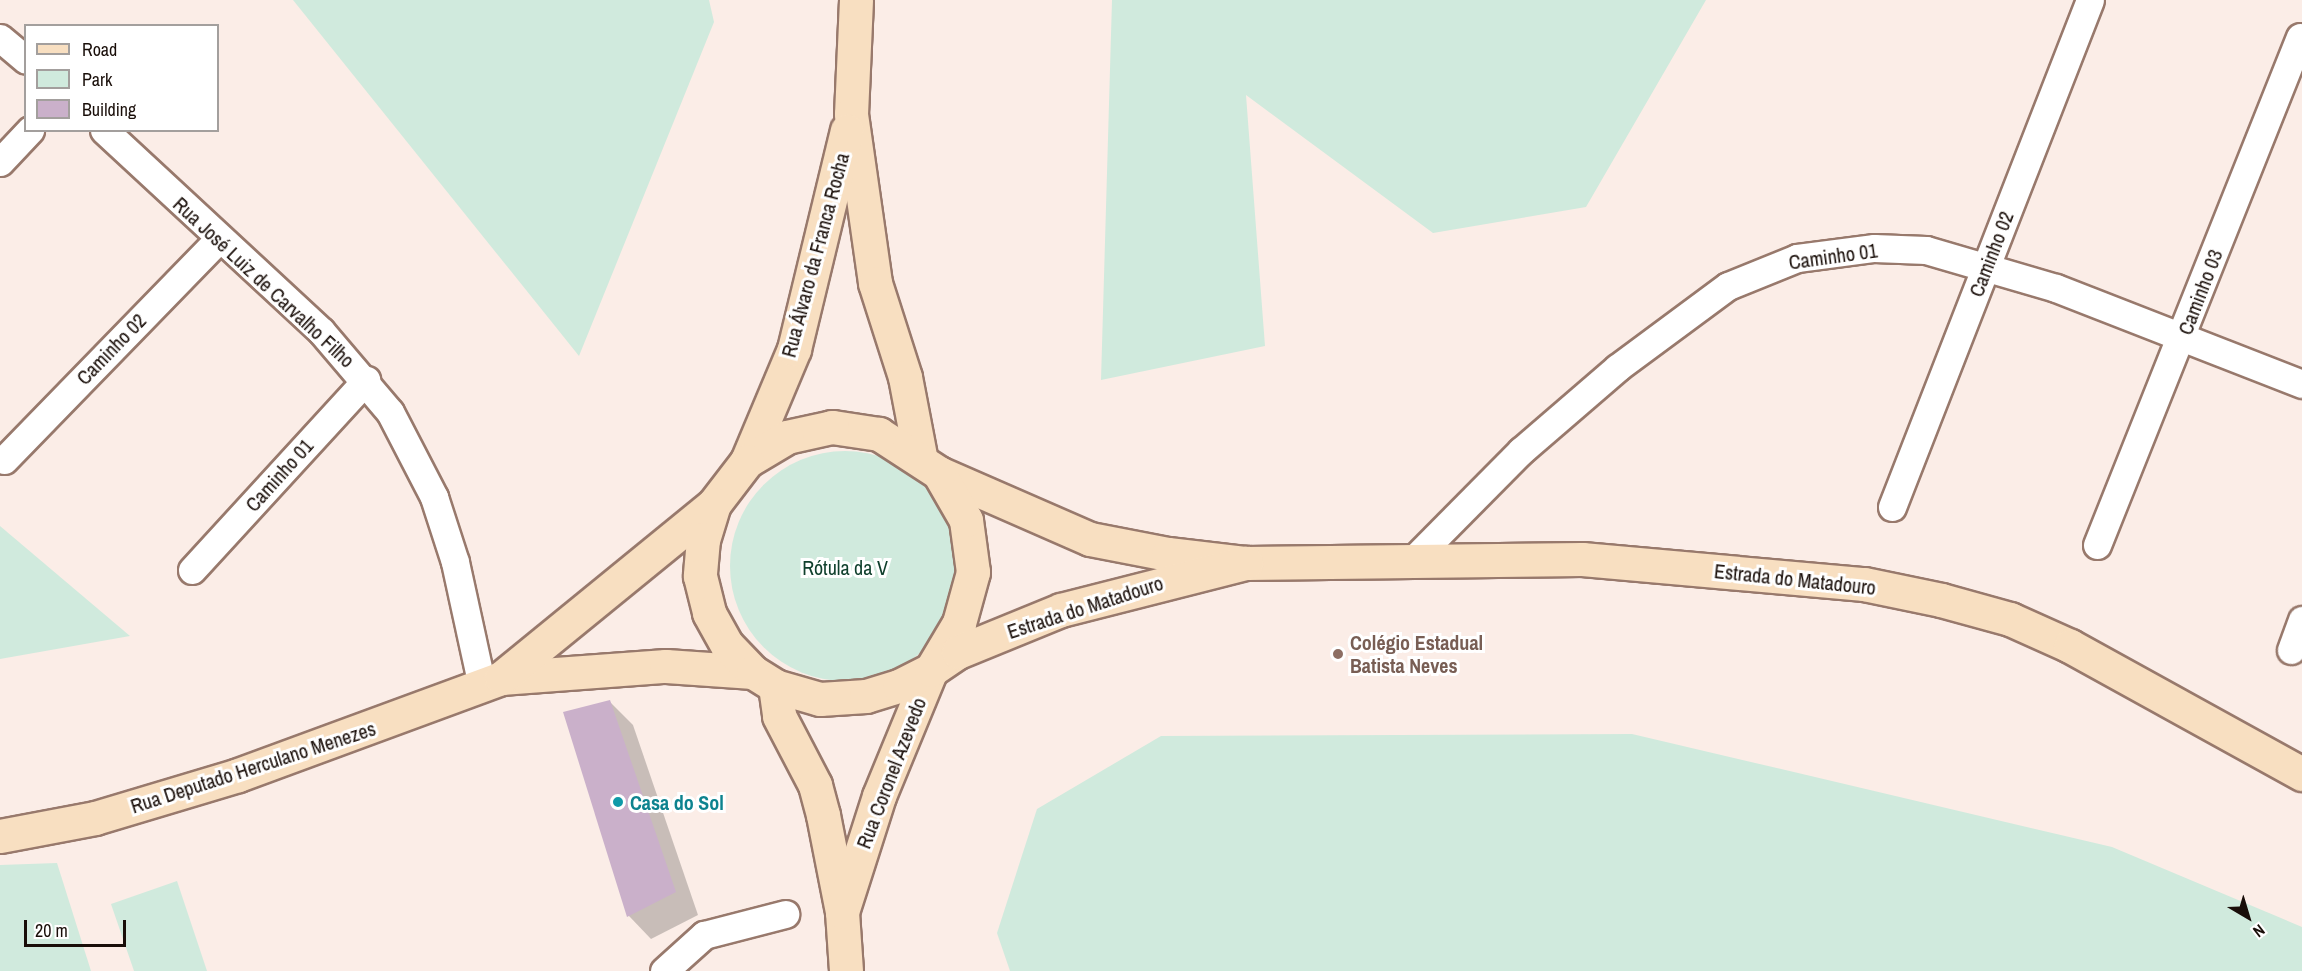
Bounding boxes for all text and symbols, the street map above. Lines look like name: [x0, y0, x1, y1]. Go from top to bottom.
legend: [24, 24, 219, 132]
text: Road: [82, 37, 117, 62]
text: Park: [82, 67, 112, 92]
text: Building: [82, 97, 136, 122]
street label: Rua Álvaro da Franca Rocha: [776, 150, 854, 360]
street label: Rua José Luiz de Carvalho Filho: [168, 192, 360, 372]
street label: Caminho 02: [1964, 208, 2018, 300]
street label: Caminho 01: [1787, 238, 1879, 274]
street label: Caminho 03: [2173, 246, 2227, 338]
street label: Caminho 02: [71, 309, 151, 389]
street label: Caminho 01: [240, 434, 318, 516]
park label: Rótula da V: [802, 555, 888, 579]
street label: Estrada do Matadouro: [1713, 559, 1877, 599]
street label: Estrada do Matadouro: [1004, 571, 1166, 643]
place label: Colégio Estadual Batista Neves: [1350, 630, 1483, 677]
marker: Colégio Estadual Batista Neves: [1331, 647, 1345, 661]
street label: Rua Coronel Azevedo: [851, 694, 931, 852]
street label: Rua Deputado Herculano Menezes: [127, 716, 379, 818]
place label: Casa do Sol: [630, 790, 724, 814]
marker: Casa do Sol: [611, 795, 625, 809]
north arrow: [2218, 887, 2278, 947]
scale bar: [27, 908, 129, 946]
text: 20 m: [35, 918, 68, 943]
text: N: [2249, 920, 2270, 943]

